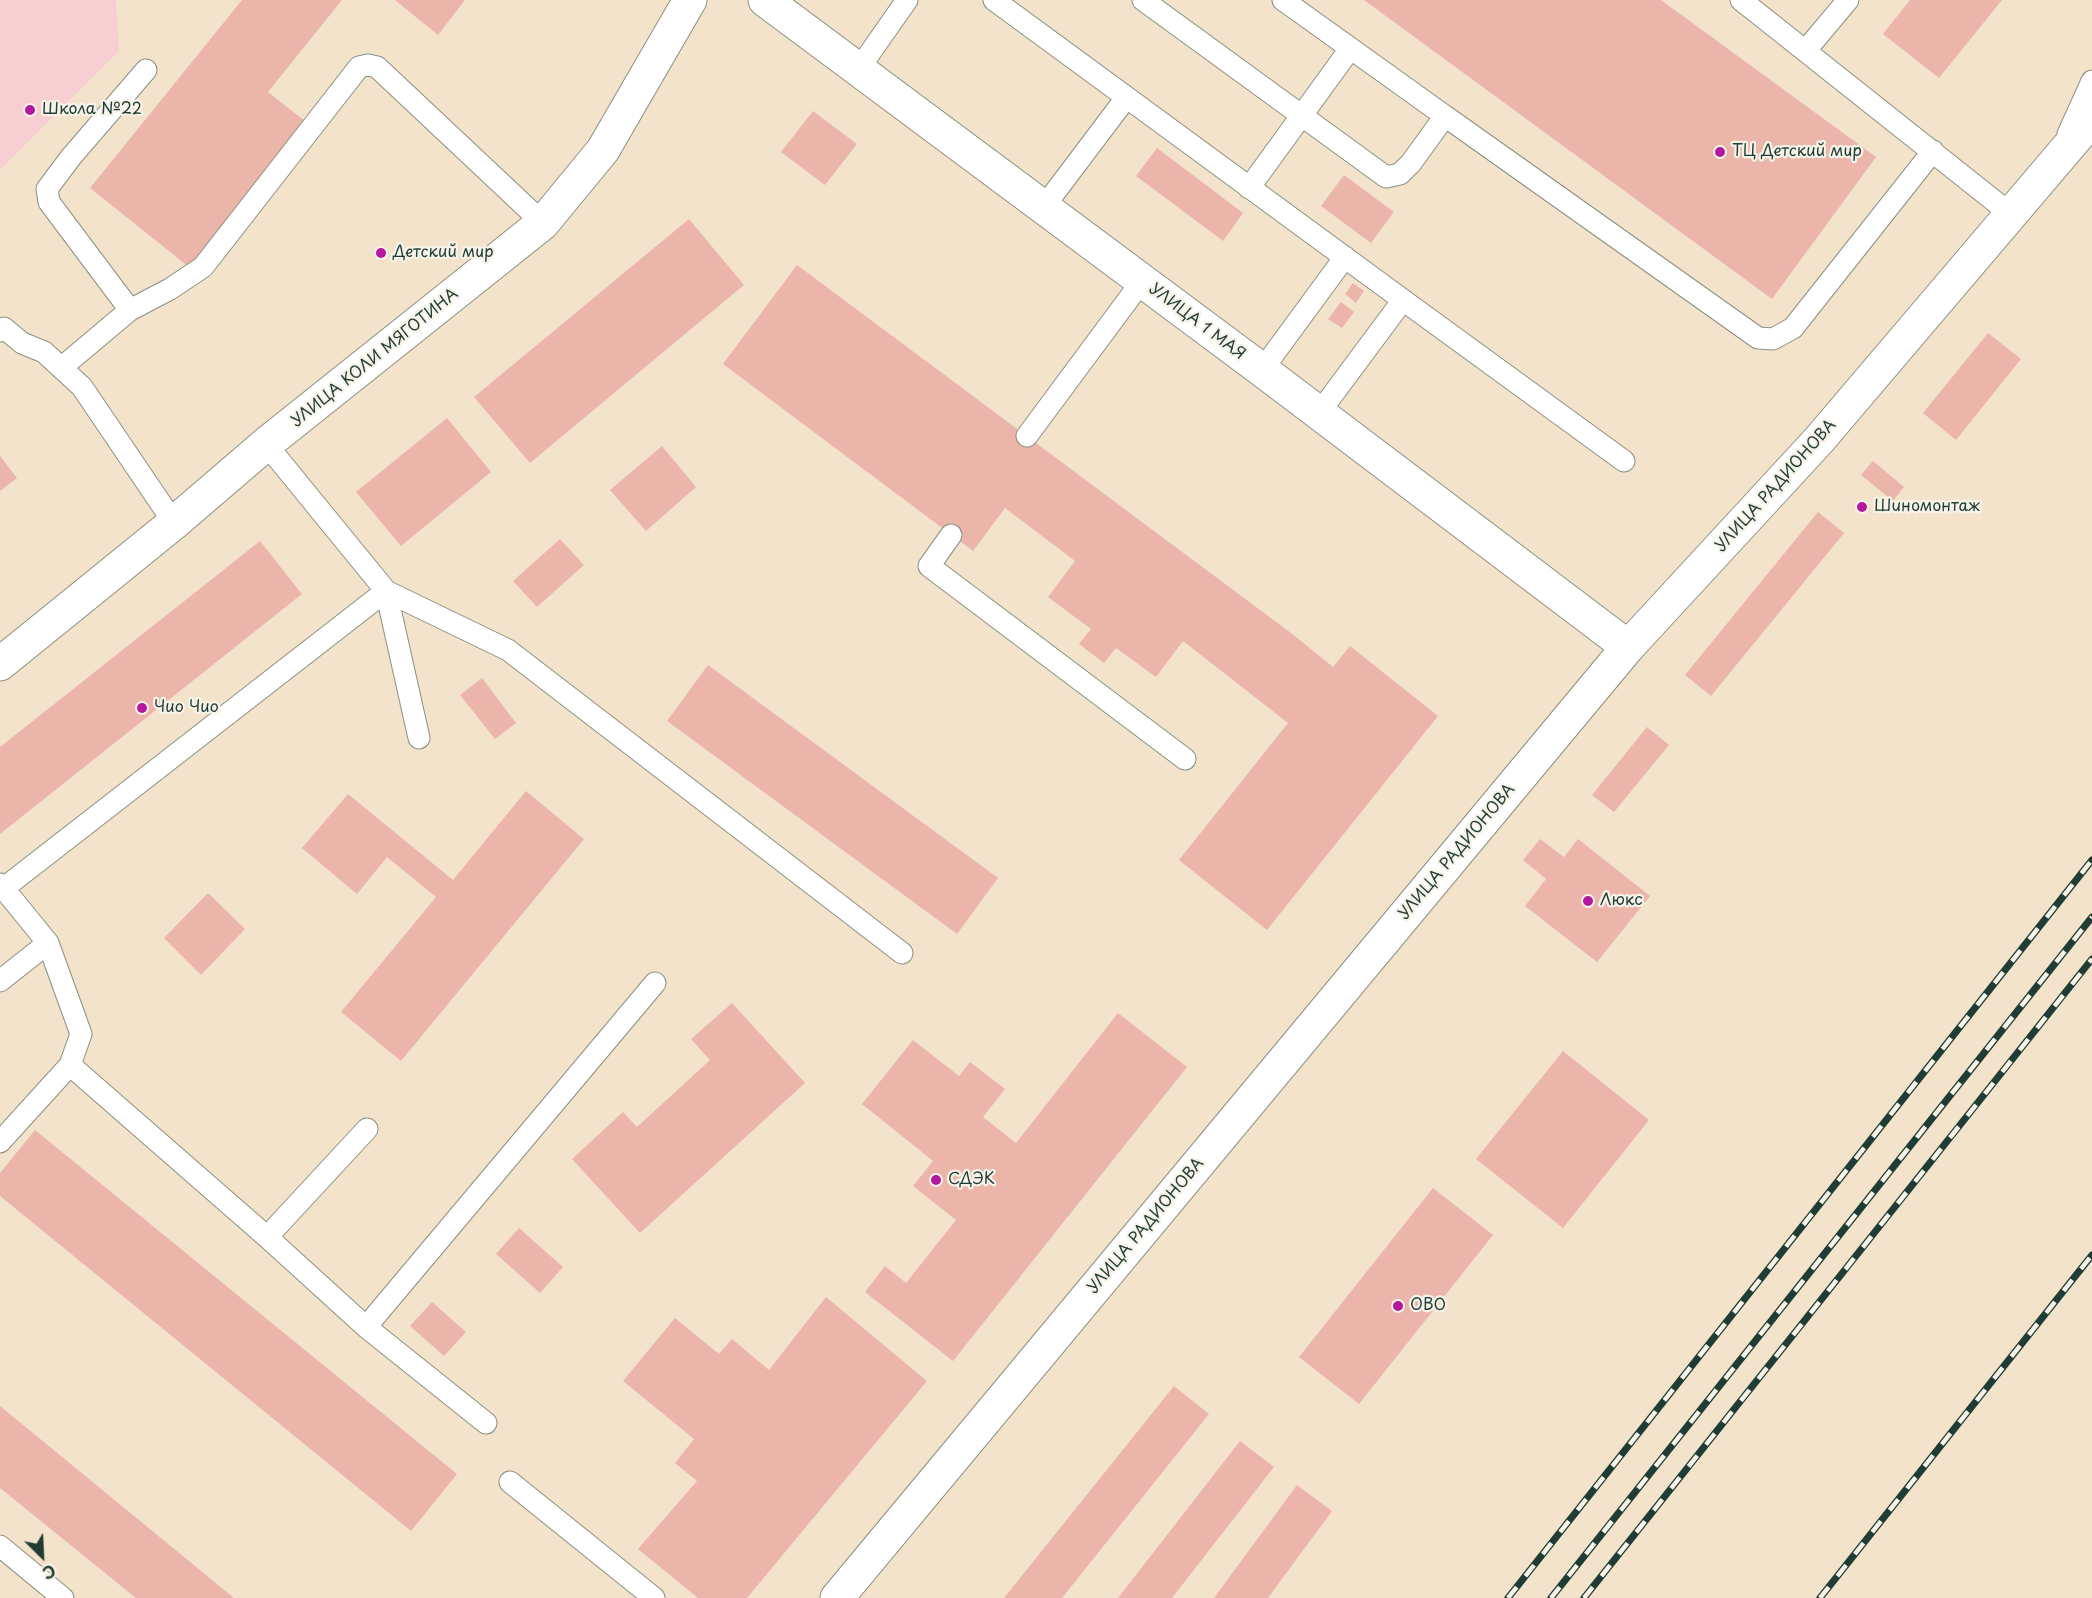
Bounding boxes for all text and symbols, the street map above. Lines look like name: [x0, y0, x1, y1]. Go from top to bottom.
place label: Школа №22: [42, 100, 142, 120]
marker: Школа №22: [23, 103, 37, 117]
place label: ТЦ Детский мир: [1732, 142, 1862, 162]
marker: ТЦ Детский мир: [1713, 145, 1727, 159]
place label: Детский мир: [393, 243, 494, 263]
marker: Детский мир: [374, 246, 388, 260]
street label: УЛИЦА 1 МАЯ: [1145, 280, 1249, 364]
street label: УЛИЦА КОЛИ МЯГОТИНА: [288, 285, 462, 431]
street label: УЛИЦА РАДИОНОВА: [1712, 416, 1840, 556]
place label: Шиномонтаж: [1874, 497, 1980, 517]
marker: Шиномонтаж: [1855, 500, 1869, 514]
place label: Чио Чио: [154, 698, 219, 718]
marker: Чио Чио: [135, 701, 149, 715]
street label: УЛИЦА РАДИОНОВА: [1395, 780, 1519, 924]
place label: Люкс: [1600, 891, 1642, 911]
marker: Люкс: [1581, 894, 1595, 908]
street label: УЛИЦА РАДИОНОВА: [1084, 1154, 1208, 1298]
place label: СДЭК: [948, 1170, 995, 1190]
marker: СДЭК: [929, 1173, 943, 1187]
place label: OBO: [1410, 1296, 1446, 1316]
marker: OBO: [1391, 1299, 1405, 1313]
north arrow: [12, 1526, 72, 1586]
text: С: [39, 1559, 60, 1586]

